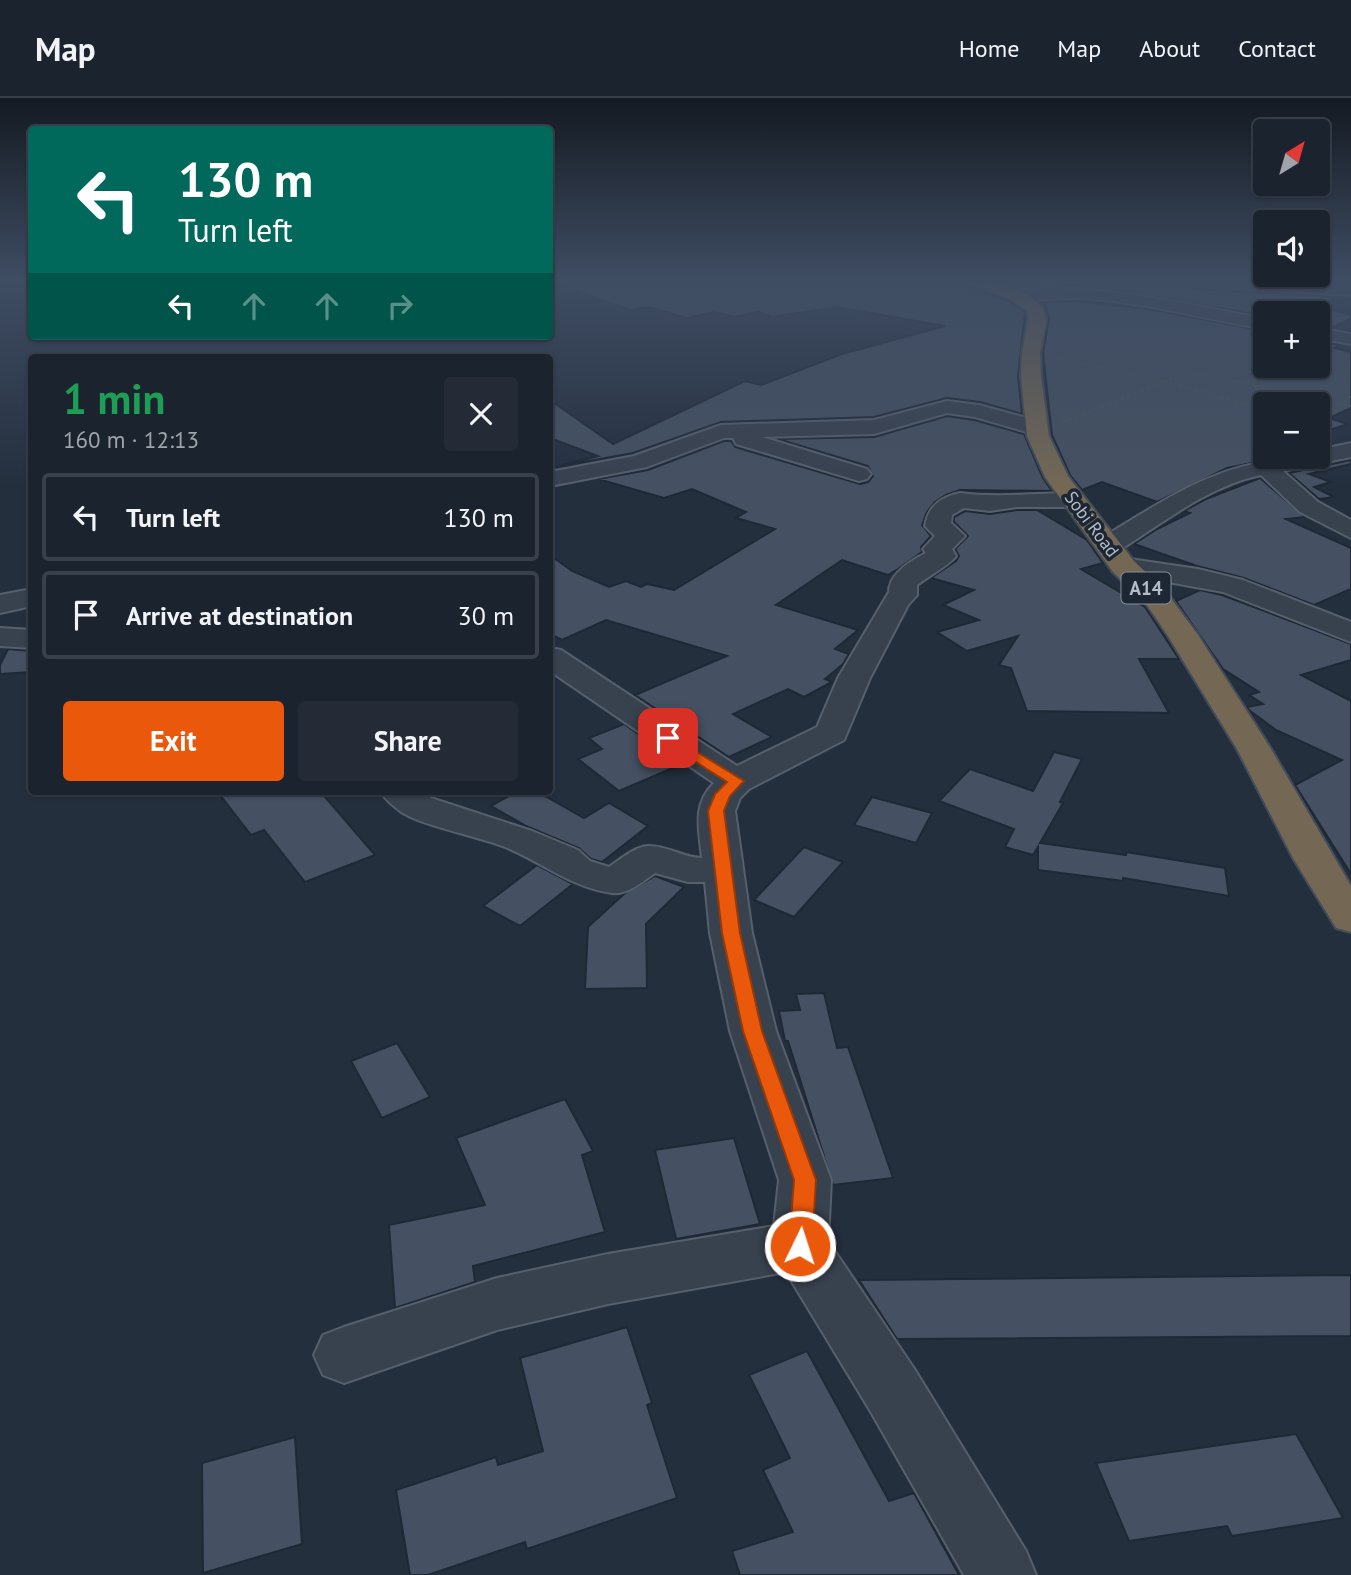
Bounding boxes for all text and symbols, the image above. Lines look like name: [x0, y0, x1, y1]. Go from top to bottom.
text: Map: [35, 27, 96, 70]
text: Home: [959, 33, 1019, 64]
text: Map: [1057, 33, 1101, 64]
text: About: [1139, 33, 1200, 64]
text: Contact: [1238, 33, 1316, 64]
north arrow: [1253, 119, 1330, 196]
map controls: [1253, 119, 1330, 469]
text: 130 m: [178, 147, 313, 211]
icon: left: [63, 154, 154, 245]
text: Turn left: [178, 209, 293, 251]
button: sound: [1253, 210, 1330, 287]
icon: left: [162, 287, 200, 325]
icon: ahead: [235, 287, 273, 325]
icon: ahead: [308, 287, 346, 325]
icon: right: [381, 287, 419, 325]
button: +: [1253, 301, 1330, 378]
text: 1 min: [63, 371, 165, 426]
button: close: [444, 377, 518, 451]
button: −: [1253, 392, 1330, 469]
text: 160 m · 12:13: [63, 425, 199, 454]
street label: Sobi Road: [1060, 486, 1124, 562]
icon: left: [67, 498, 105, 536]
text: Turn left: [126, 501, 220, 534]
text: 130 m: [443, 501, 514, 534]
road number: A14: [1122, 573, 1170, 603]
icon: arrive: [67, 596, 105, 634]
text: Arrive at destination: [126, 599, 353, 632]
text: 30 m: [458, 599, 514, 632]
button: Exit: [63, 701, 284, 781]
button: Share: [298, 701, 518, 781]
pin: [638, 708, 698, 768]
icon: arrive: [649, 719, 687, 757]
position arrow: [763, 1209, 837, 1283]

